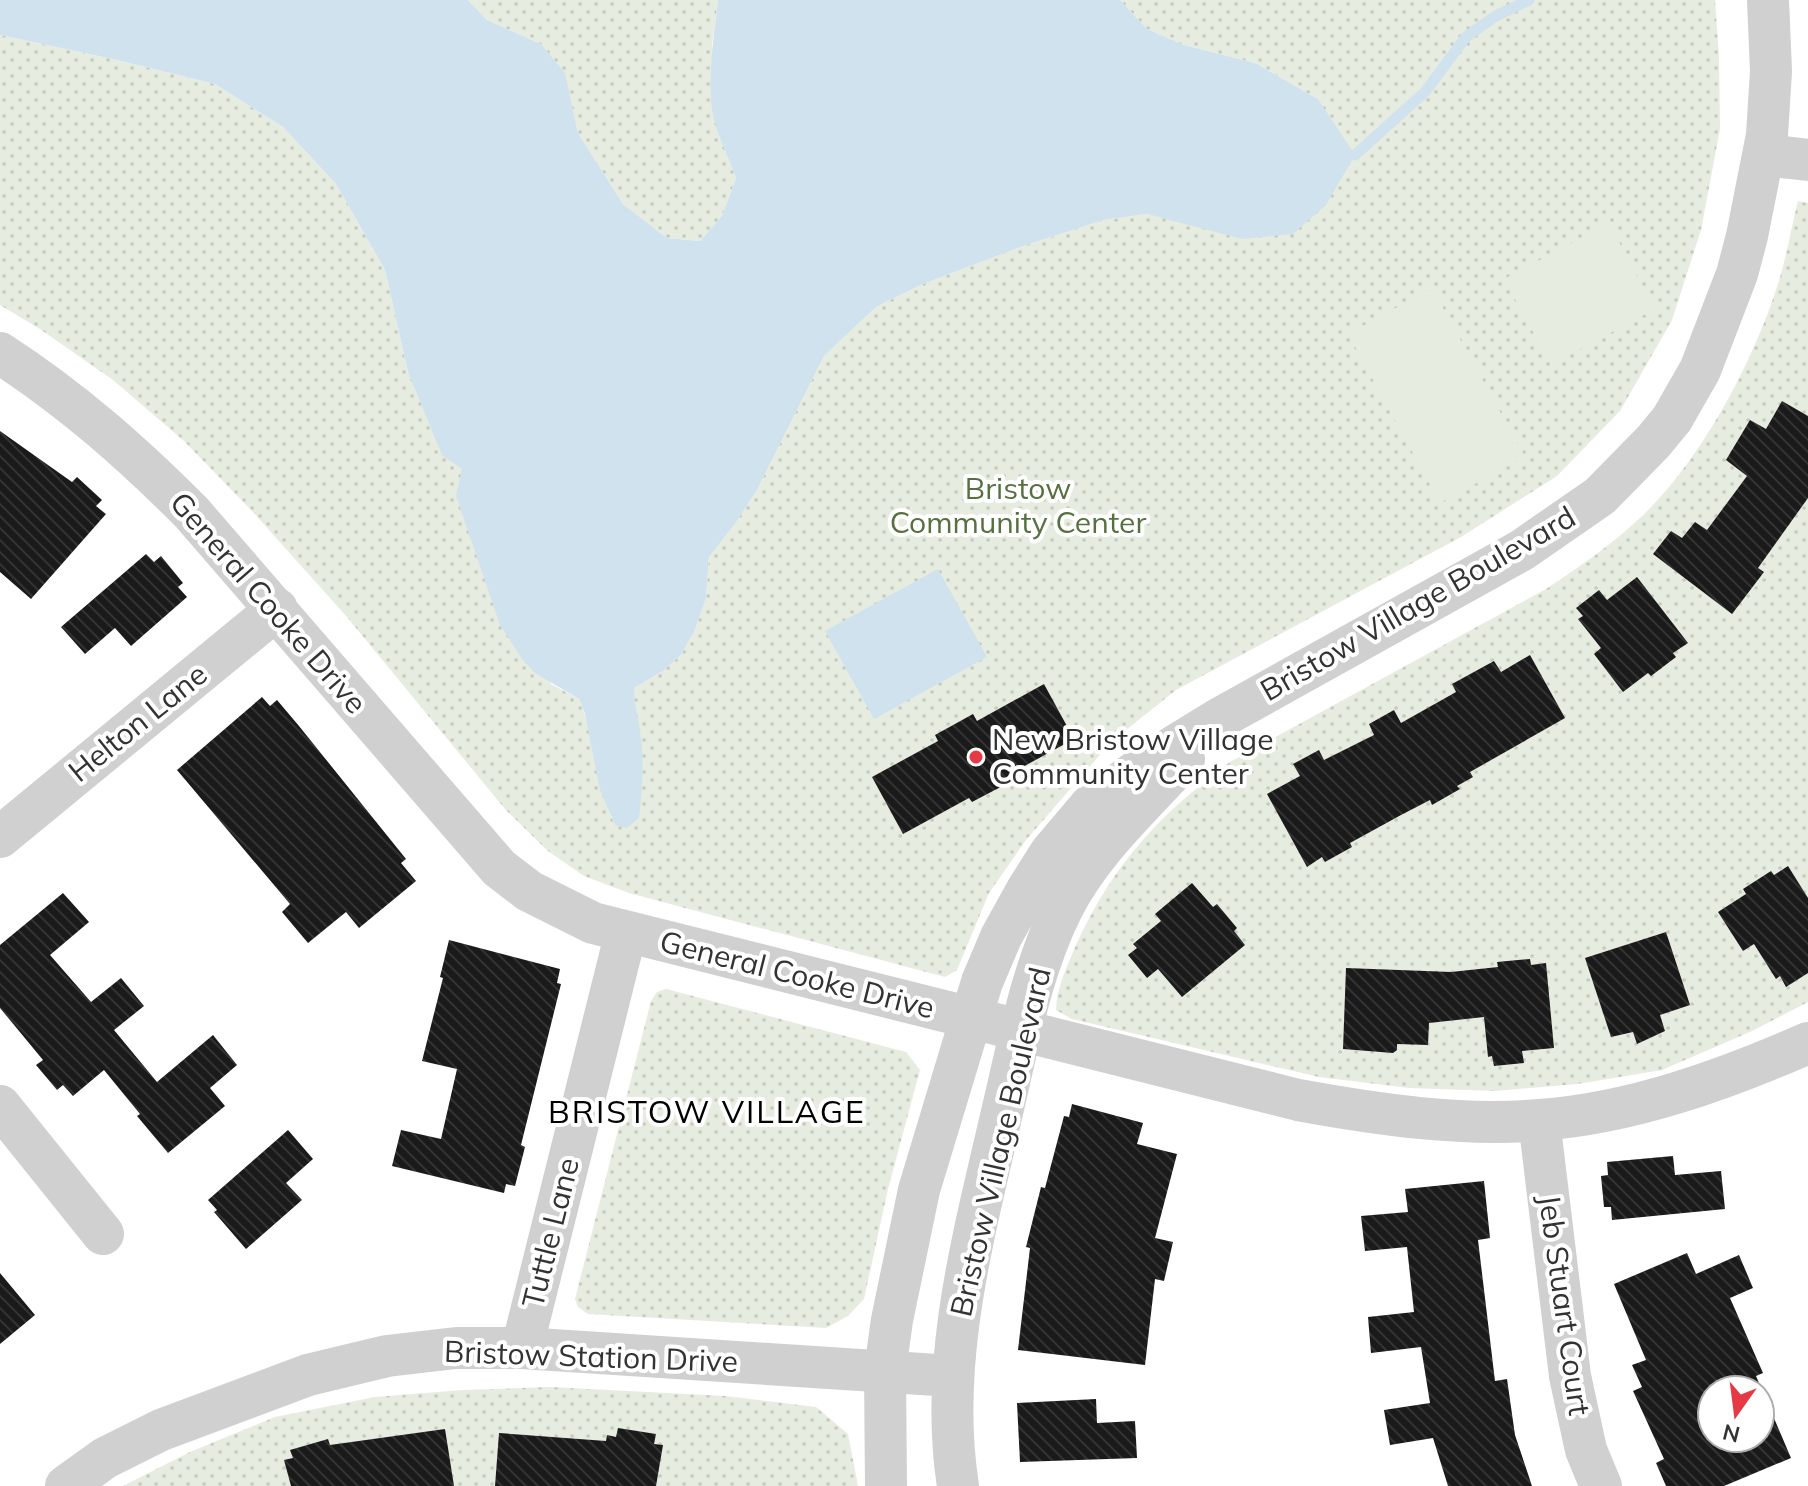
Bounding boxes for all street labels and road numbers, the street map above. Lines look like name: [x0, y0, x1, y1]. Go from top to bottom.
street label: General Cooke Drive: [162, 484, 375, 721]
street label: Bristow Village Boulevard: [1253, 497, 1582, 709]
street label: Helton Lane: [60, 655, 214, 790]
street label: General Cooke Drive: [656, 922, 938, 1026]
street label: Bristow Village Boulevard: [941, 963, 1059, 1320]
street label: Tuttle Lane: [513, 1154, 587, 1312]
street label: Jeb Stuart Court: [1531, 1192, 1599, 1418]
street label: Bristow Station Drive: [443, 1332, 739, 1380]

